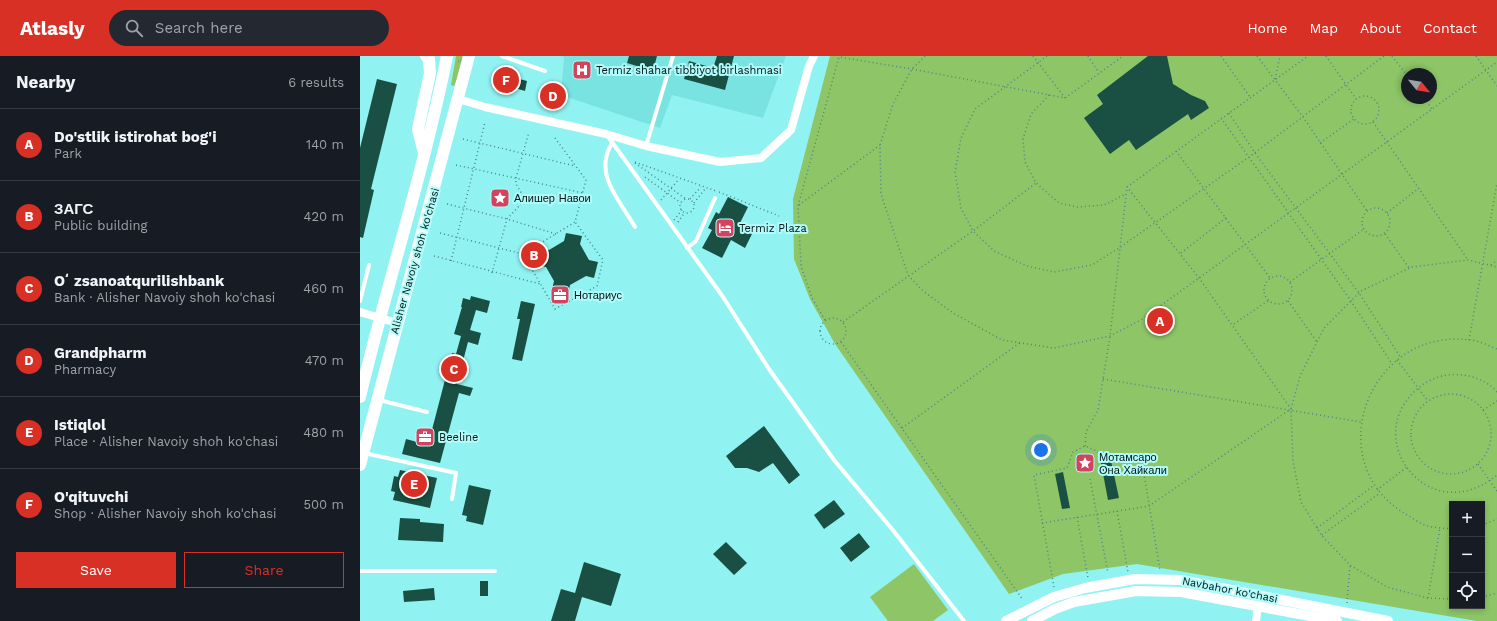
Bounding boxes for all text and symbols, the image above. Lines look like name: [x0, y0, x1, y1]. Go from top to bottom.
search box: [109, 10, 389, 46]
text: Atlasly: [20, 17, 85, 40]
icon: search: [123, 17, 145, 39]
text: Search here: [155, 19, 243, 37]
text: Home: [1247, 20, 1287, 36]
text: Map: [1309, 20, 1338, 36]
text: About: [1360, 20, 1401, 36]
text: Contact: [1423, 20, 1477, 36]
hospital icon: Termiz shahar tibbiyot birlashmasi: [571, 59, 593, 81]
place label: Termiz shahar tibbiyot birlashmasi: [596, 64, 782, 77]
pin: F: [493, 65, 519, 95]
north arrow: [1401, 68, 1437, 104]
text: Nearby: [16, 72, 75, 92]
text: 6 results: [288, 75, 344, 90]
pin: D: [540, 81, 566, 111]
text: Do'stlik istirohat bog'i: [54, 128, 217, 146]
text: A: [25, 137, 33, 152]
text: 140 m: [306, 137, 344, 152]
text: Park: [54, 146, 82, 161]
street label: Alisher Navoiy shoh ko'chasi: [388, 186, 442, 336]
place icon: Алишер Навои: [489, 187, 511, 209]
place label: Алишер Навои: [514, 192, 591, 205]
text: ЗАГС: [54, 200, 93, 218]
text: B: [25, 209, 33, 224]
text: 420 m: [304, 209, 344, 224]
hotel icon: Termiz Plaza: [714, 217, 736, 239]
text: Public building: [54, 218, 147, 233]
place label: Termiz Plaza: [739, 222, 807, 235]
pin: B: [521, 240, 547, 270]
text: Oʻzsanoatqurilishbank: [54, 272, 224, 290]
text: C: [25, 281, 33, 296]
text: 460 m: [303, 281, 344, 296]
office icon: Нотариус: [549, 284, 571, 306]
place label: Нотариус: [574, 289, 622, 302]
text: Bank · Alisher Navoiy shoh ko'chasi: [54, 290, 275, 305]
pin: A: [1147, 306, 1173, 336]
text: Grandpharm: [54, 344, 147, 362]
text: D: [24, 353, 34, 368]
text: 470 m: [305, 353, 344, 368]
pin: C: [441, 354, 467, 384]
text: Pharmacy: [54, 362, 116, 377]
text: Istiqlol: [54, 416, 106, 434]
text: E: [25, 425, 33, 440]
text: 480 m: [303, 425, 344, 440]
office icon: Beeline: [414, 426, 436, 448]
place label: Beeline: [439, 431, 478, 444]
text: Place · Alisher Navoiy shoh ko'chasi: [54, 434, 278, 449]
your location: [1031, 440, 1051, 460]
place label: Мотамсаро Она Хайкали: [1099, 451, 1167, 477]
place icon: Мотамсаро Она Хайкали: [1074, 452, 1096, 474]
pin: E: [401, 469, 427, 499]
text: O'qituvchi: [54, 488, 128, 506]
text: F: [25, 497, 33, 512]
text: 500 m: [303, 497, 344, 512]
map controls: [1449, 501, 1485, 609]
button: +: [1449, 501, 1485, 537]
text: Shop · Alisher Navoiy shoh ko'chasi: [54, 506, 277, 521]
button: −: [1449, 537, 1485, 573]
button: Save: [16, 552, 176, 588]
button: Share: [184, 552, 344, 588]
button: locate: [1449, 573, 1485, 609]
street label: Navbahor ko'chasi: [1181, 574, 1279, 606]

